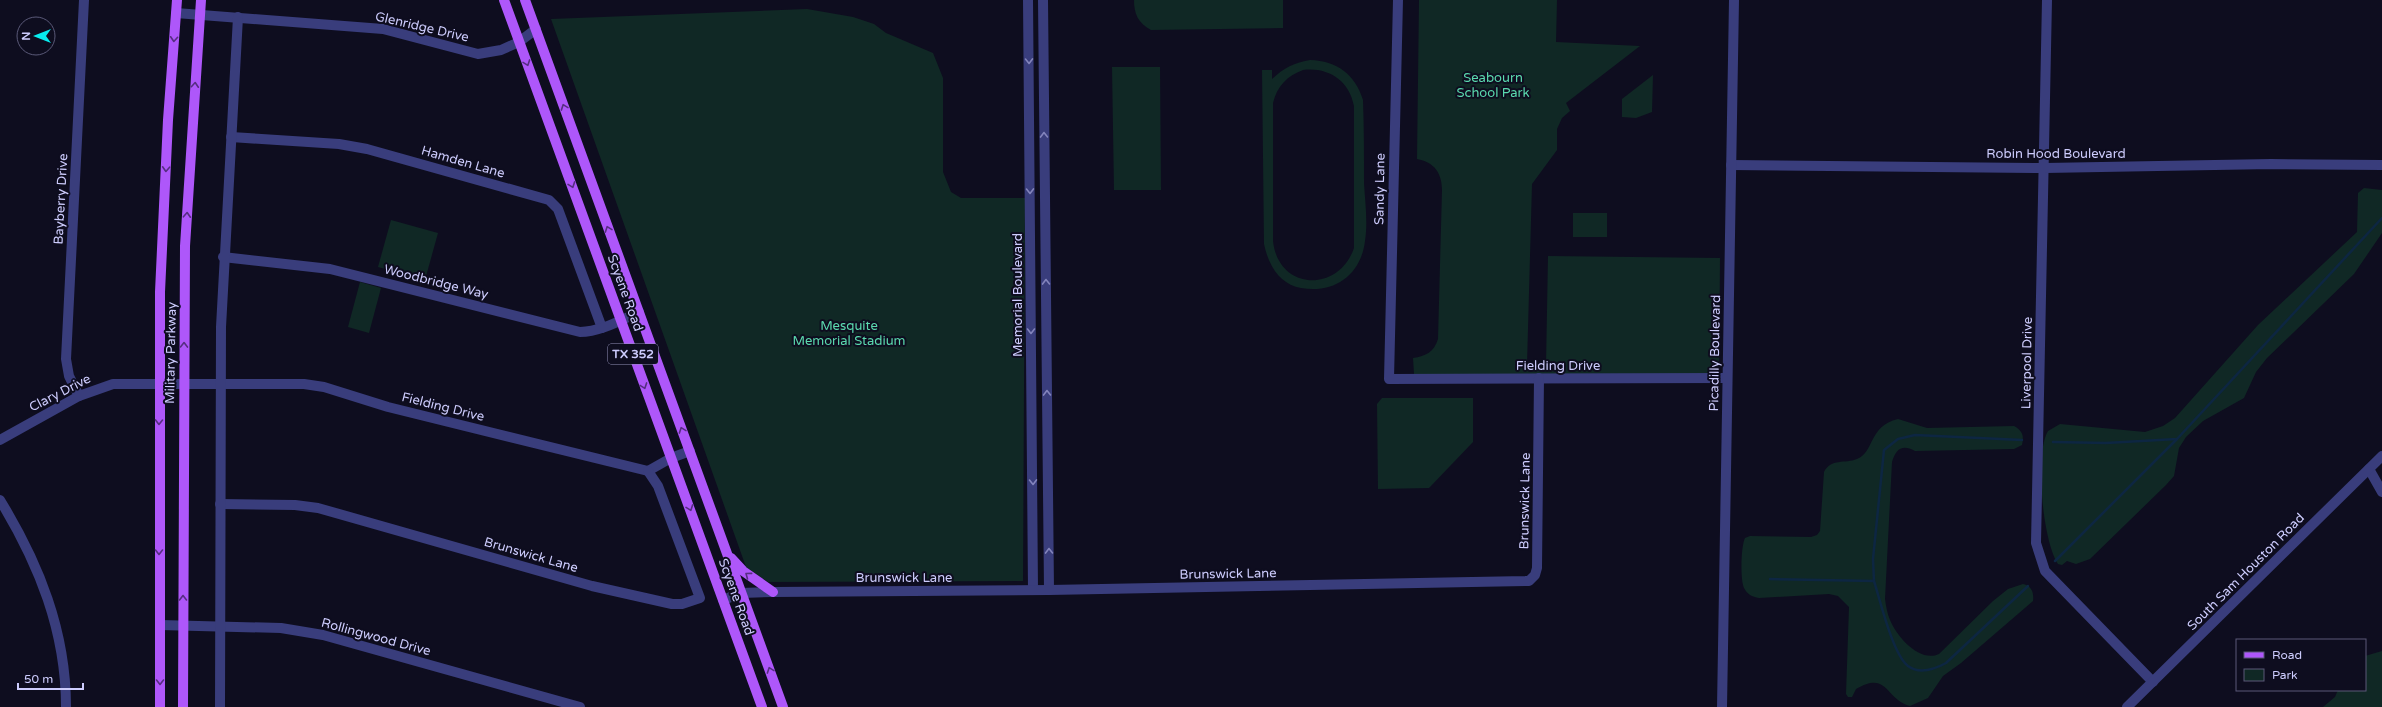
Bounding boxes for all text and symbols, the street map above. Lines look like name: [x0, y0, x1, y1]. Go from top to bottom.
street label: Glenridge Drive: [374, 8, 470, 46]
north arrow: [16, 16, 56, 56]
text: N: [20, 32, 33, 40]
one-way arrow: [170, 36, 179, 42]
one-way arrow: [1025, 58, 1033, 64]
one-way arrow: [522, 59, 531, 66]
park label: Seabourn School Park: [1456, 70, 1530, 101]
one-way arrow: [190, 82, 199, 88]
one-way arrow: [560, 103, 569, 110]
one-way arrow: [1040, 132, 1048, 138]
street label: Hamden Lane: [419, 142, 507, 182]
street label: Robin Hood Boulevard: [1986, 146, 2126, 162]
street label: Bayberry Drive: [51, 153, 71, 245]
street label: Sandy Lane: [1371, 153, 1389, 225]
one-way arrow: [162, 166, 170, 172]
one-way arrow: [567, 181, 575, 188]
one-way arrow: [1026, 188, 1034, 194]
one-way arrow: [183, 212, 191, 218]
one-way arrow: [605, 225, 613, 232]
street label: Memorial Boulevard: [1010, 233, 1026, 357]
street label: Scyene Road: [604, 252, 646, 334]
street label: Woodbridge Way: [382, 261, 490, 303]
one-way arrow: [1042, 279, 1050, 285]
street label: Picadilly Boulevard: [1706, 294, 1724, 412]
street label: Military Parkway: [162, 302, 180, 404]
street label: Liverpool Drive: [2018, 317, 2036, 409]
park label: Mesquite Memorial Stadium: [793, 318, 906, 349]
one-way arrow: [1027, 328, 1036, 334]
one-way arrow: [180, 342, 188, 348]
road number: TX 352: [608, 344, 658, 364]
street label: Fielding Drive: [1516, 358, 1600, 374]
street label: Clary Drive: [27, 371, 93, 415]
one-way arrow: [640, 383, 648, 390]
street label: Fielding Drive: [400, 389, 486, 425]
one-way arrow: [1043, 390, 1051, 396]
one-way arrow: [155, 419, 163, 425]
one-way arrow: [678, 427, 686, 434]
street label: Brunswick Lane: [1516, 452, 1534, 550]
one-way arrow: [1029, 479, 1037, 485]
one-way arrow: [685, 505, 693, 512]
street label: South Sam Houston Road: [2184, 510, 2308, 634]
street label: Brunswick Lane: [482, 534, 580, 576]
one-way arrow: [1045, 548, 1053, 554]
one-way arrow: [155, 549, 163, 555]
street label: Scyene Road: [715, 556, 757, 638]
street label: Brunswick Lane: [1179, 565, 1277, 583]
street label: Brunswick Lane: [856, 570, 952, 586]
one-way arrow: [746, 573, 753, 580]
one-way arrow: [179, 595, 187, 601]
street label: Rollingwood Drive: [320, 615, 432, 659]
legend: [2236, 639, 2366, 691]
text: Road: [2272, 648, 2302, 662]
scale bar: [18, 665, 83, 691]
one-way arrow: [766, 667, 774, 674]
text: Park: [2272, 668, 2298, 682]
text: 50 m: [24, 672, 53, 686]
one-way arrow: [156, 679, 164, 685]

